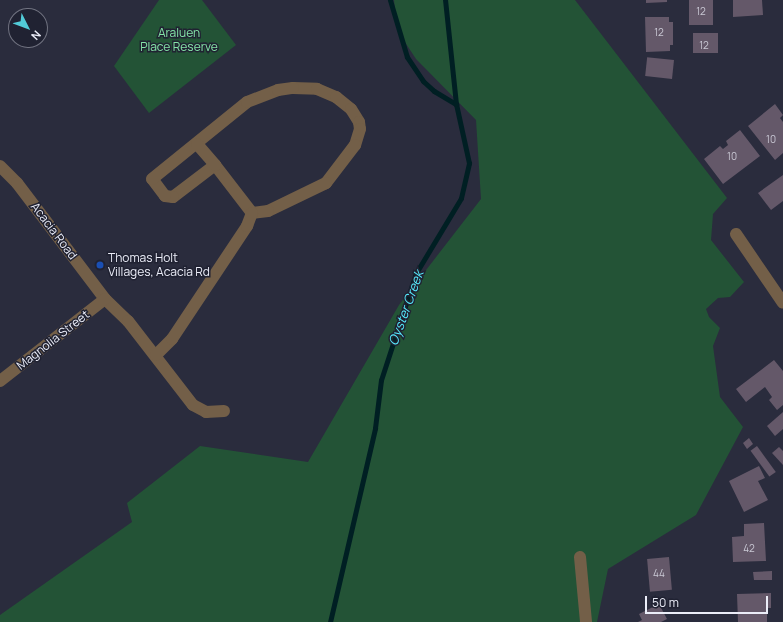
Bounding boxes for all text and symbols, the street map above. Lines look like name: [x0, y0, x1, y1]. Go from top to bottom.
house number: 12: [696, 6, 706, 18]
north arrow: [8, 8, 48, 48]
park label: Araluen Place Reserve: [140, 26, 218, 54]
house number: 12: [654, 27, 664, 39]
text: N: [28, 28, 45, 44]
house number: 12: [699, 40, 709, 52]
house number: 10: [766, 134, 776, 146]
house number: 10: [727, 151, 737, 163]
street label: Acacia Road: [28, 200, 80, 262]
place label: Thomas Holt Villages, Acacia Rd: [108, 251, 210, 279]
marker: Thomas Holt Villages, Acacia Rd: [95, 260, 105, 270]
water label: Oyster Creek: [385, 268, 427, 348]
street label: Magnolia Street: [14, 307, 92, 373]
house number: 42: [743, 543, 755, 555]
house number: 44: [653, 568, 665, 580]
scale bar: [647, 588, 770, 614]
text: 50 m: [652, 594, 679, 611]

